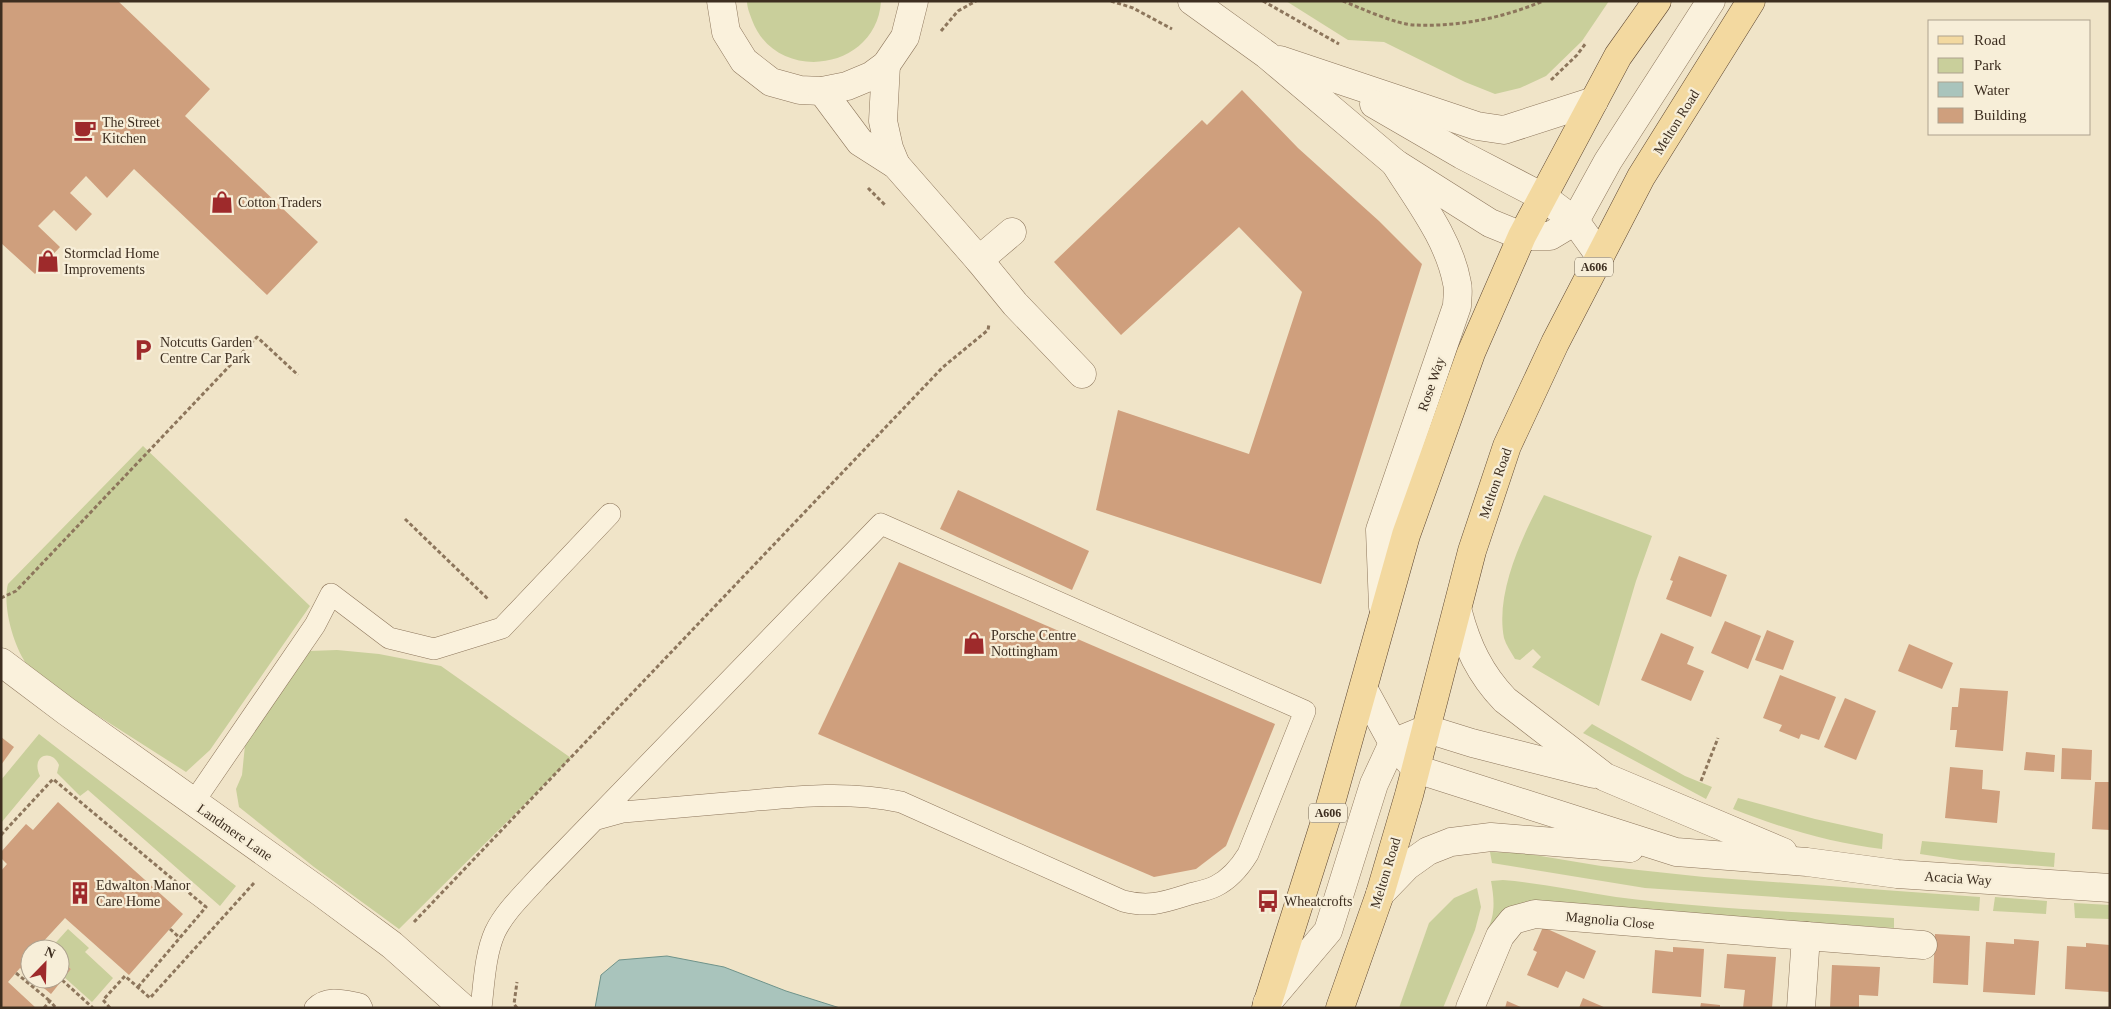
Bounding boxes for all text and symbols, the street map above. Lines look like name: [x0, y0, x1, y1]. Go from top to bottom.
legend: [1928, 20, 2091, 135]
text: Road: [1974, 32, 2006, 48]
text: Park: [1974, 57, 2002, 73]
text: Water: [1974, 82, 2009, 98]
street label: Melton Road: [1651, 87, 1702, 157]
text: Building: [1974, 107, 2027, 123]
place label: The Street Kitchen: [102, 115, 160, 146]
cafe icon: The Street Kitchen: [72, 117, 98, 143]
shop icon: Cotton Traders: [209, 189, 235, 215]
place label: Cotton Traders: [238, 195, 322, 210]
place label: Stormclad Home Improvements: [64, 246, 159, 277]
shop icon: Stormclad Home Improvements: [35, 248, 61, 274]
road number: A606: [1575, 258, 1613, 276]
place label: Notcutts Garden Centre Car Park: [160, 335, 252, 366]
parking icon: Notcutts Garden Centre Car Park: [130, 337, 156, 363]
street label: Rose Way: [1415, 355, 1448, 413]
street label: Melton Road: [1476, 446, 1515, 520]
place label: Porsche Centre Nottingham: [991, 628, 1076, 659]
shop icon: Porsche Centre Nottingham: [961, 630, 987, 656]
street label: Landmere Lane: [194, 801, 275, 864]
road number: A606: [1309, 804, 1347, 822]
street label: Melton Road: [1368, 836, 1403, 910]
street label: Acacia Way: [1924, 869, 1992, 888]
place label: Edwalton Manor Care Home: [96, 878, 191, 909]
building icon: Edwalton Manor Care Home: [67, 880, 93, 906]
bus stop icon: Wheatcrofts: [1255, 888, 1281, 914]
place label: Wheatcrofts: [1284, 894, 1352, 909]
street label: Magnolia Close: [1565, 909, 1655, 932]
north arrow: [20, 939, 70, 989]
text: N: [42, 944, 57, 961]

